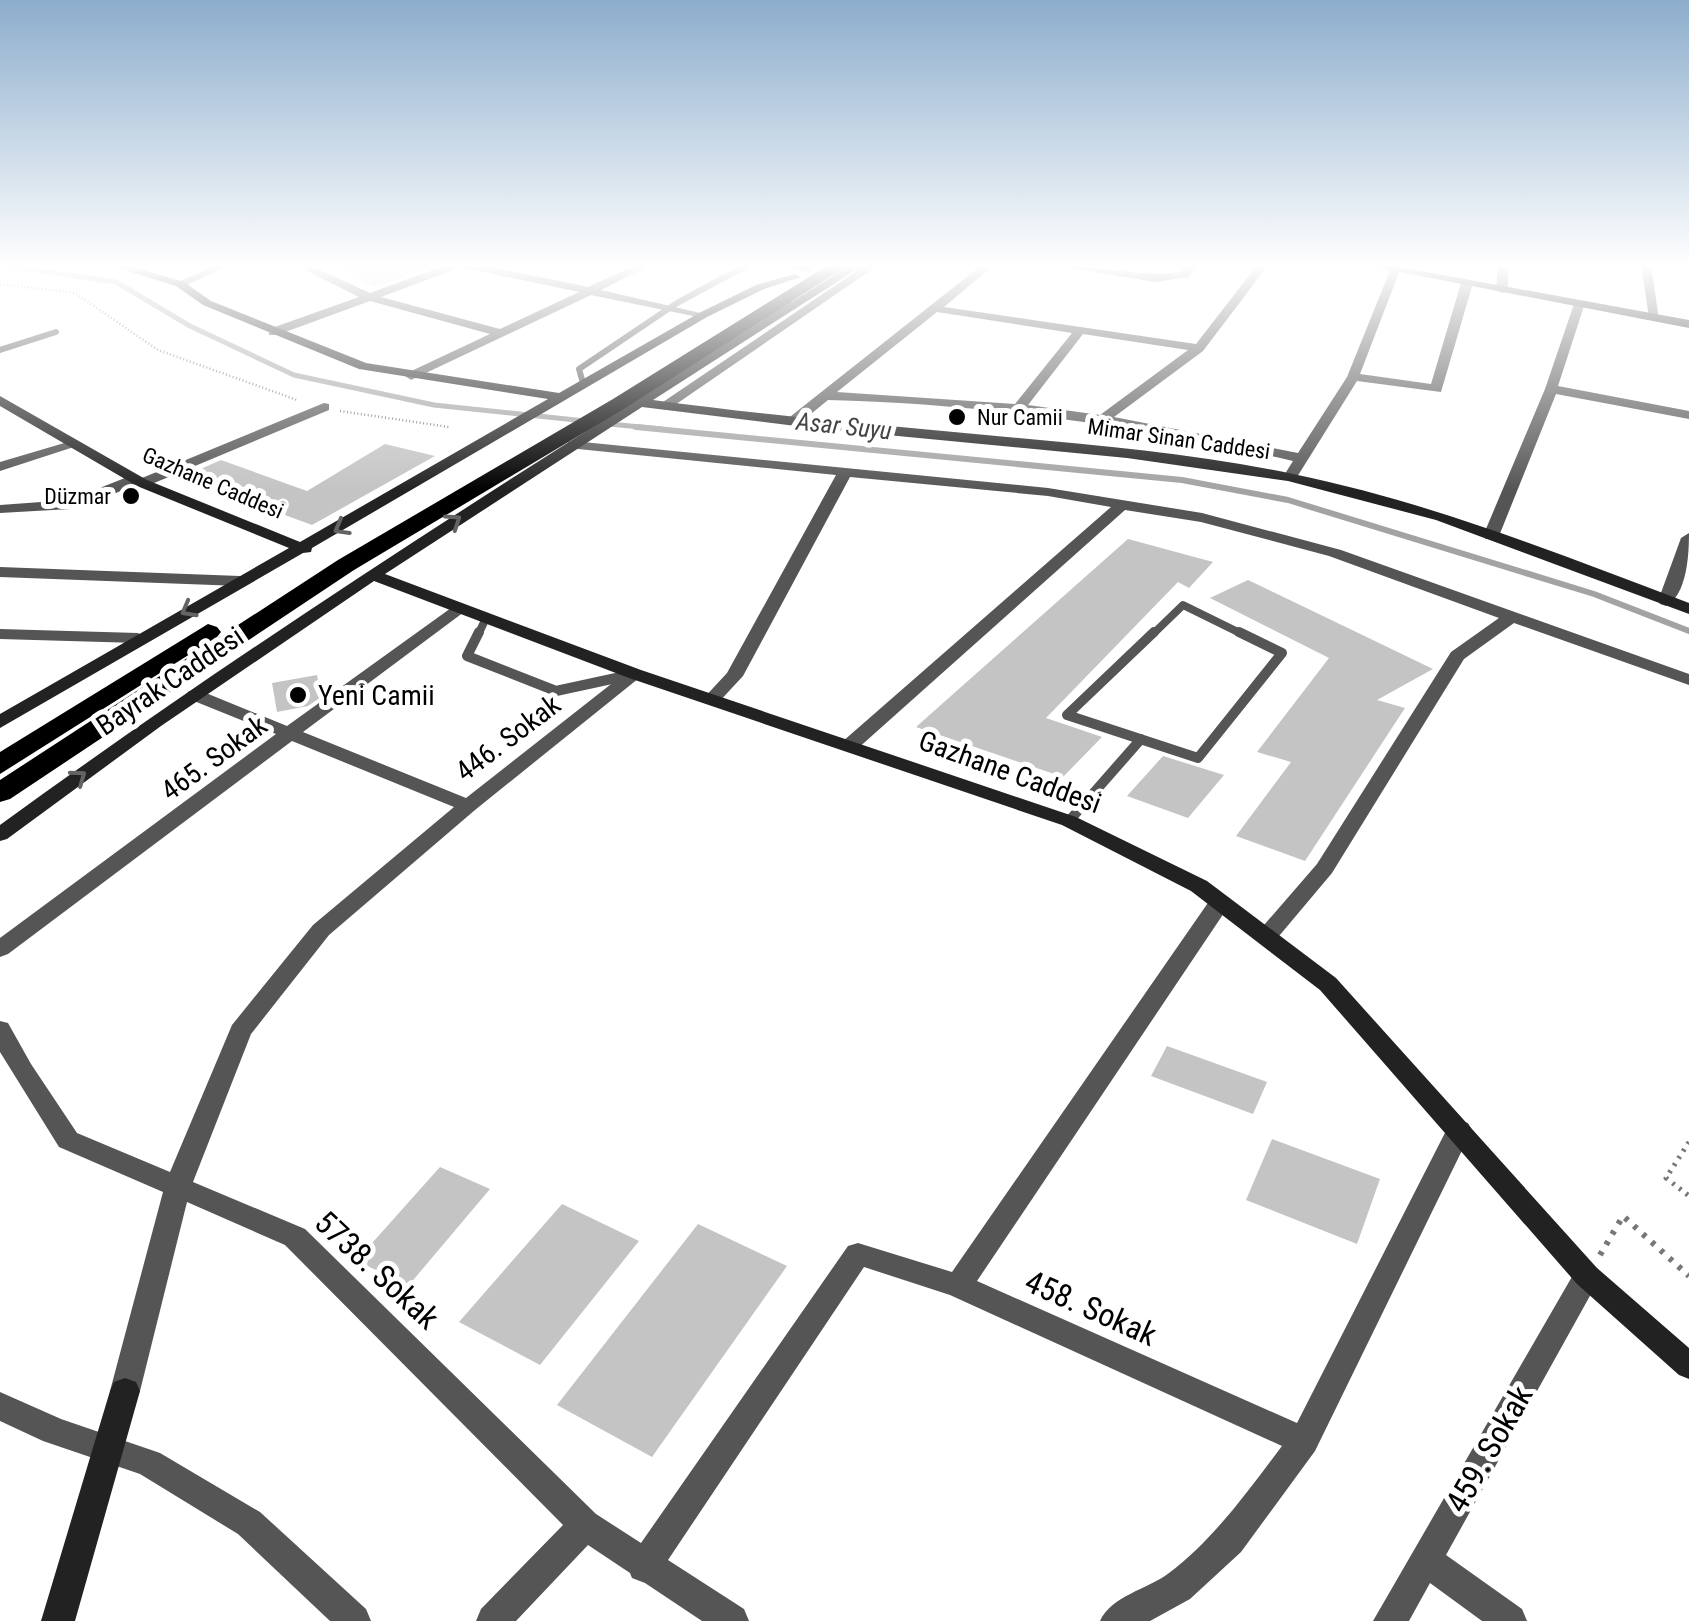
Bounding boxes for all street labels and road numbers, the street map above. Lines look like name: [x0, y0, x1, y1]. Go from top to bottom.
street label: Mimar Sinan Caddesi: [1086, 414, 1272, 464]
street label: Gazhane Caddesi: [139, 442, 287, 524]
street label: Bayrak Caddesi: [90, 620, 250, 742]
street label: 446. Sokak: [449, 688, 567, 788]
street label: 465. Sokak: [155, 708, 274, 807]
street label: Gazhane Caddesi: [914, 724, 1106, 820]
street label: 5738. Sokak: [307, 1203, 447, 1337]
street label: 458. Sokak: [1019, 1262, 1163, 1354]
street label: 459. Sokak: [1438, 1378, 1541, 1519]

